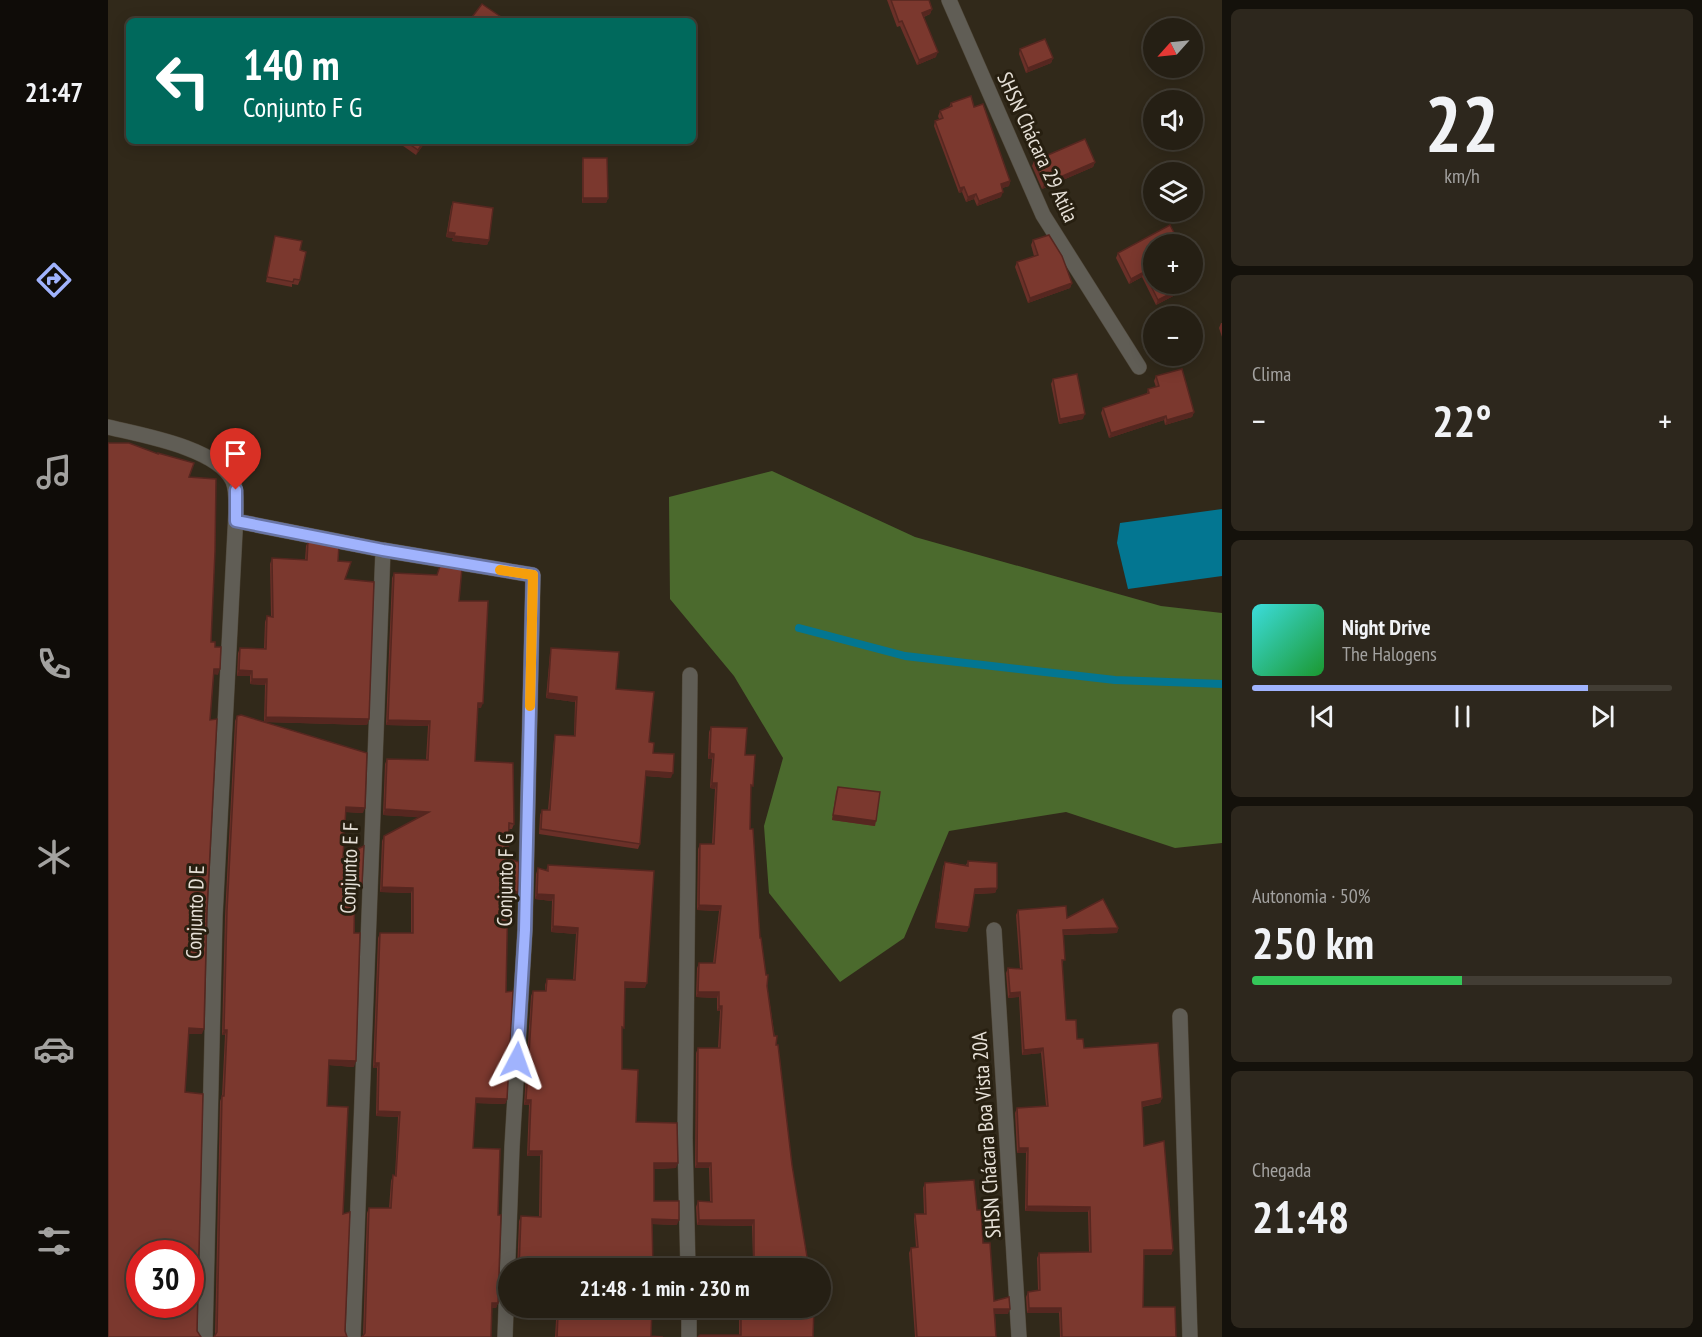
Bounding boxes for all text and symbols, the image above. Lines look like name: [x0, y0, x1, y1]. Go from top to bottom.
north arrow: [1143, 18, 1203, 78]
map controls: [1143, 18, 1203, 366]
text: 140 m: [243, 37, 340, 92]
icon: left: [144, 42, 222, 120]
street label: SHSN Chácara 29 Atila: [991, 68, 1085, 226]
text: 22: [1425, 73, 1499, 174]
text: 21:47: [25, 75, 83, 109]
text: Conjunto F G: [243, 90, 362, 124]
button: sound: [1143, 90, 1203, 150]
button: layers: [1143, 162, 1203, 222]
text: km/h: [1444, 163, 1480, 189]
button: +: [1143, 234, 1203, 294]
icon: directions: [33, 259, 75, 301]
button: −: [1143, 306, 1203, 366]
text: Clima: [1252, 361, 1291, 387]
text: 22°: [1432, 391, 1492, 449]
text: −: [1252, 399, 1266, 442]
text: +: [1658, 399, 1672, 442]
pin: [210, 428, 261, 490]
icon: arrive: [219, 437, 252, 470]
icon: music: [33, 451, 75, 493]
text: Night Drive: [1342, 613, 1431, 641]
text: The Halogens: [1342, 641, 1437, 667]
icon: phone: [33, 643, 75, 685]
icon: previous: [1306, 700, 1339, 733]
icon: pause: [1446, 700, 1479, 733]
icon: next: [1586, 700, 1619, 733]
street label: Conjunto E F: [334, 822, 364, 914]
street label: Conjunto F G: [491, 833, 519, 927]
icon: climate: [33, 836, 75, 878]
street label: Conjunto D E: [180, 865, 210, 959]
text: Autonomia · 50%: [1252, 883, 1370, 909]
text: 250 km: [1252, 913, 1374, 971]
icon: car: [33, 1028, 75, 1070]
position arrow: [485, 1028, 549, 1092]
street label: SHSN Chácara Boa Vista 20A: [965, 1031, 1007, 1239]
text: Chegada: [1252, 1157, 1311, 1183]
text: 21:48: [1252, 1187, 1349, 1245]
icon: filters: [33, 1220, 75, 1262]
speed limit sign: 30: [126, 1240, 204, 1318]
text: 21:48 · 1 min · 230 m: [579, 1274, 750, 1302]

